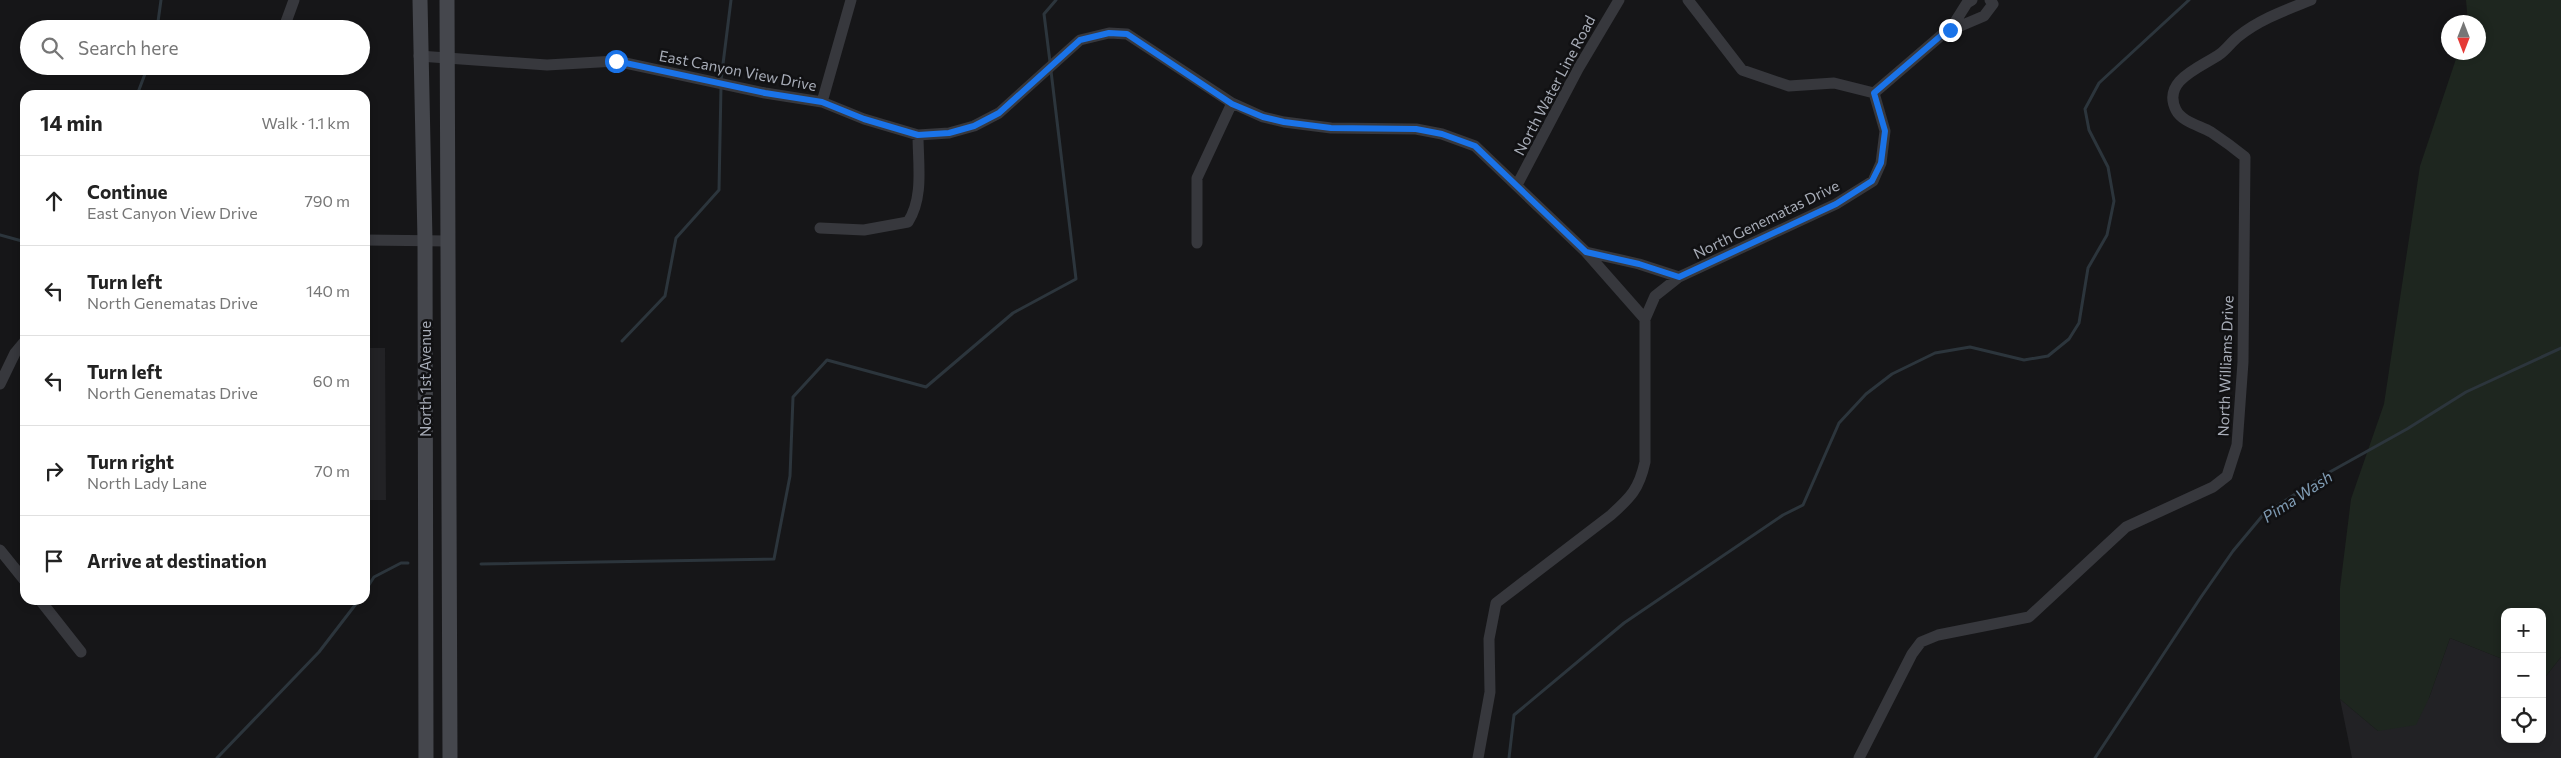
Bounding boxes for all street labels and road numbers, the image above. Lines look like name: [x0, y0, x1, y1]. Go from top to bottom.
street label: North Water Line Road: [1509, 12, 1599, 158]
street label: East Canyon View Drive: [658, 46, 818, 94]
street label: North Genematas Drive: [1690, 176, 1842, 262]
street label: North Williams Drive: [2214, 295, 2236, 437]
street label: North 1st Avenue: [416, 321, 434, 437]

